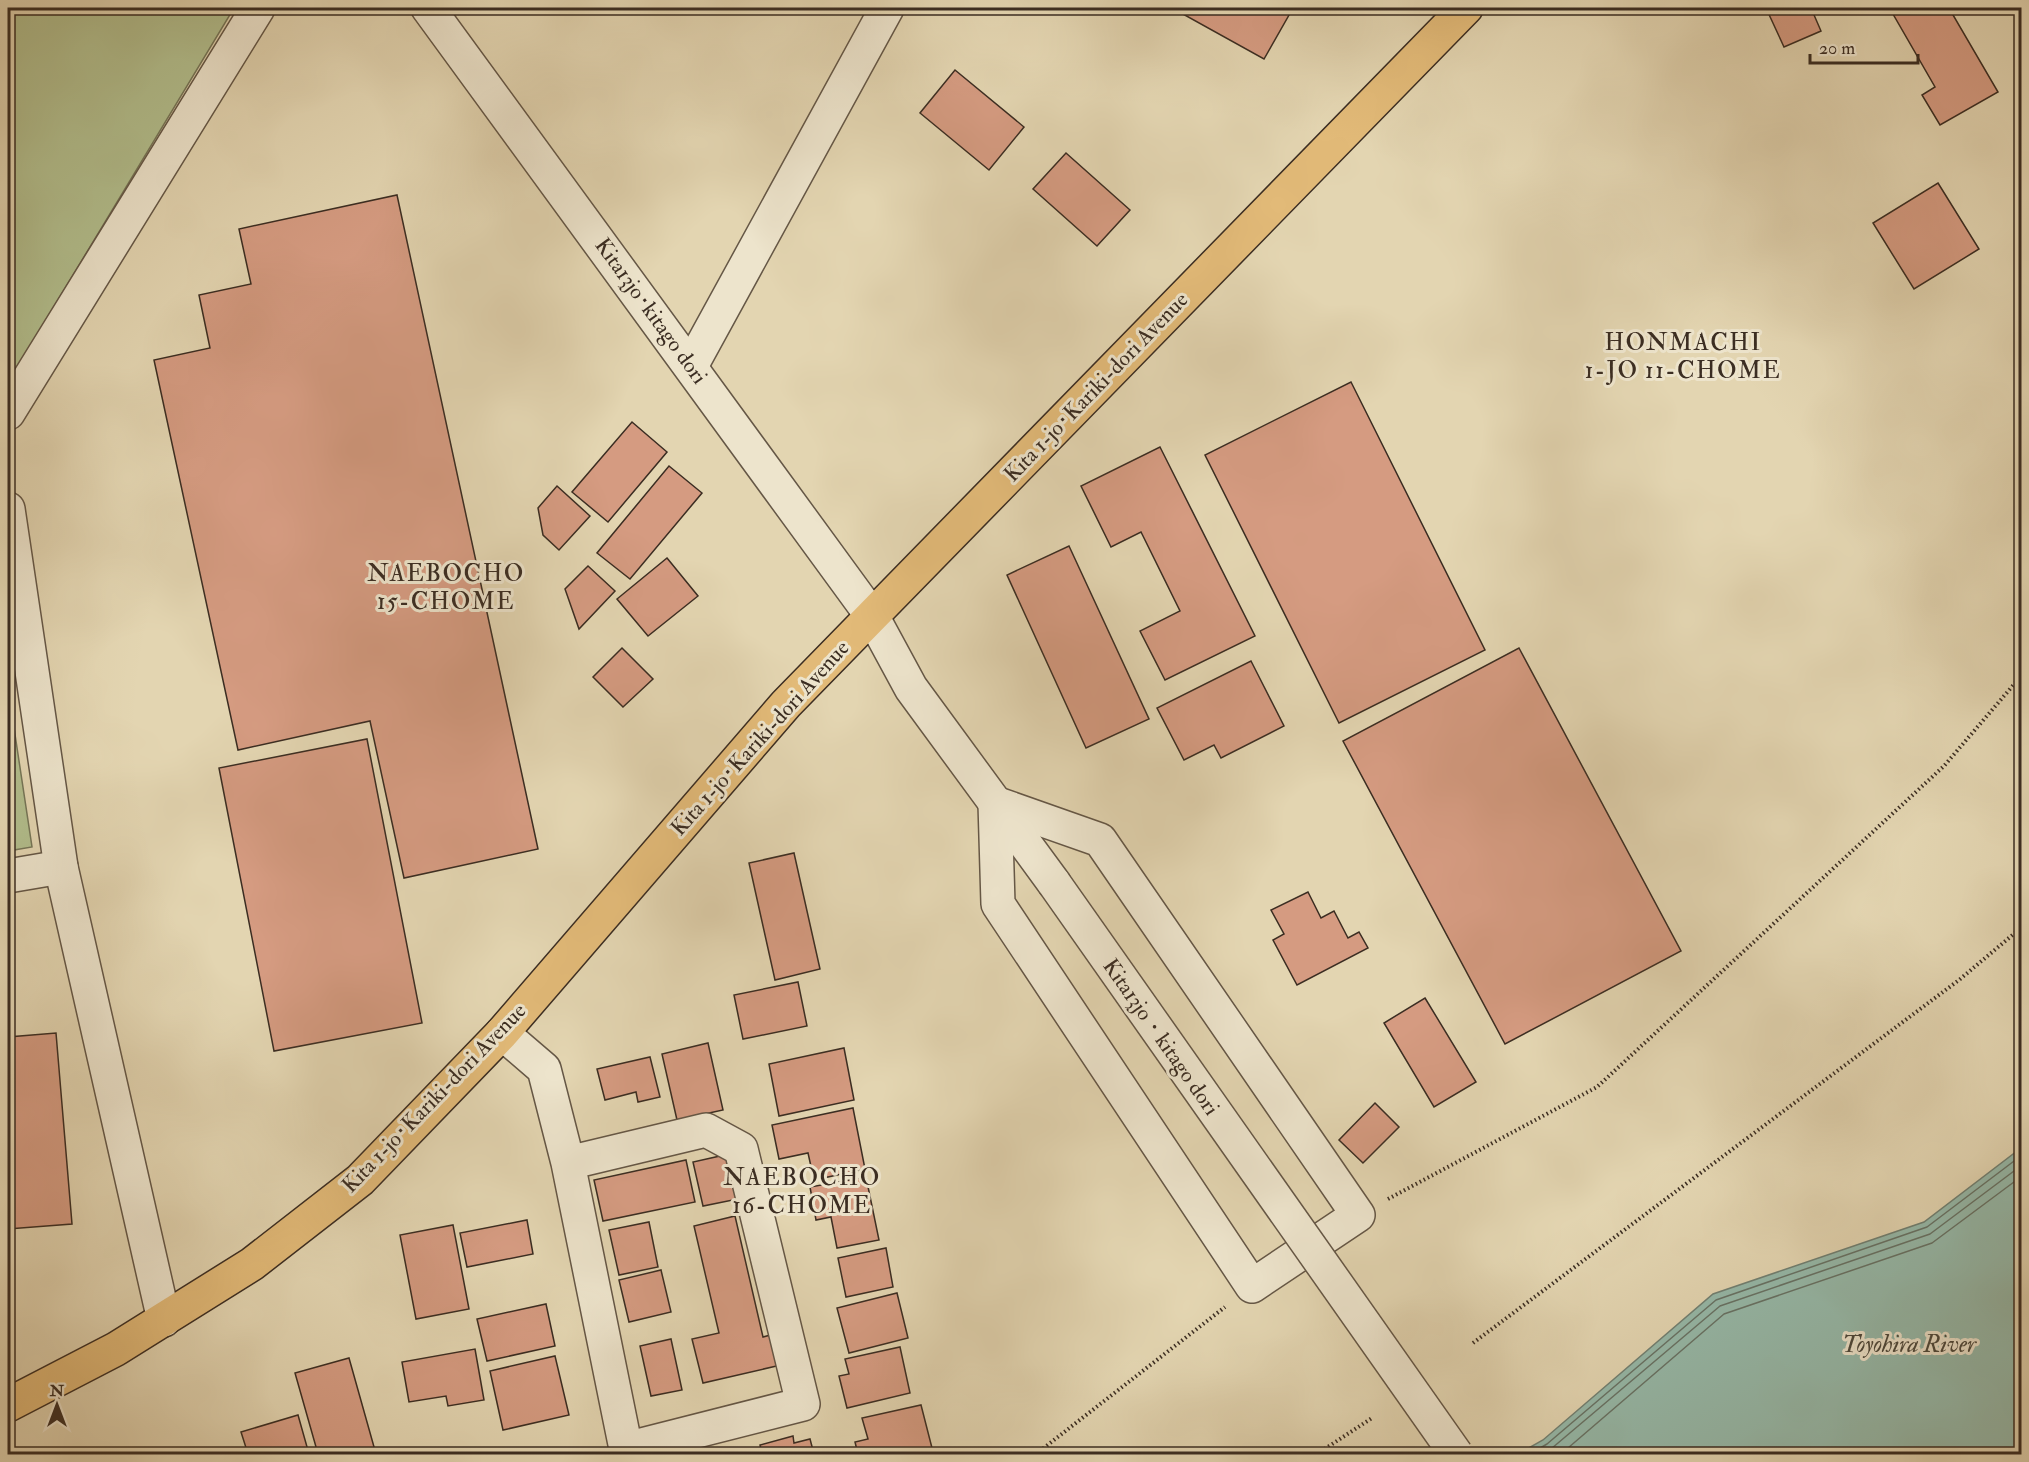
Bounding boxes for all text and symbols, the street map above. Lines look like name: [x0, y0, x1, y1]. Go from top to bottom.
scale bar: [1810, 27, 1918, 65]
text: 20 m: [1819, 37, 1855, 60]
street label: Kita13jo･kitago dori: [588, 232, 714, 390]
street label: Kita 1-jo･Kariki-dori Avenue: [998, 286, 1194, 488]
district label: HONMACHI 1-JO 11-CHOME: [1585, 327, 1781, 386]
district label: NAEBOCHO 15-CHOME: [367, 558, 525, 617]
street label: Kita 1-jo･Kariki-dori Avenue: [665, 634, 855, 842]
street label: Kita13jo・kitago dori: [1096, 953, 1226, 1121]
street label: Kita 1-jo･Kariki-dori Avenue: [336, 997, 532, 1199]
district label: NAEBOCHO 16-CHOME: [723, 1162, 881, 1221]
water label: Toyohira River: [1842, 1329, 1977, 1360]
north arrow: [27, 1375, 87, 1435]
text: N: [49, 1381, 65, 1401]

